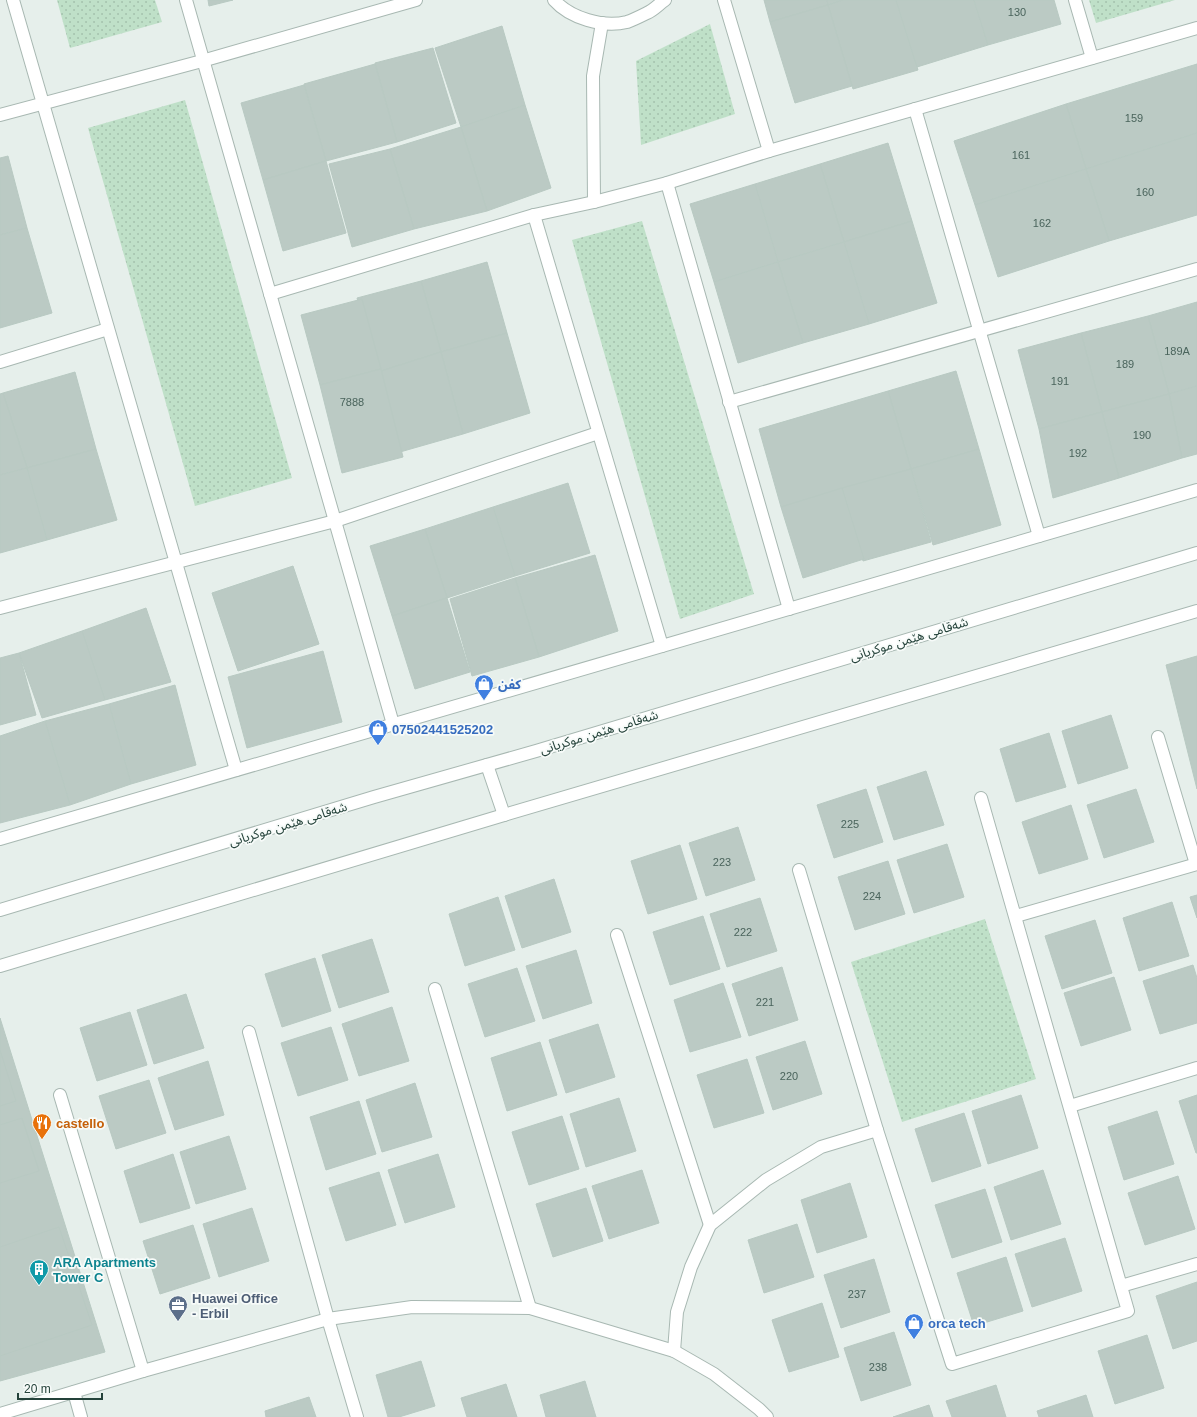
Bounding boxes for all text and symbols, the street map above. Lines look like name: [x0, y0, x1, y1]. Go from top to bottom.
house number: 130: [1008, 6, 1026, 18]
house number: 159: [1125, 112, 1143, 124]
house number: 161: [1012, 149, 1030, 161]
house number: 160: [1136, 186, 1154, 198]
house number: 162: [1033, 217, 1051, 229]
house number: 189A: [1164, 345, 1191, 357]
house number: 189: [1116, 358, 1134, 370]
house number: 191: [1051, 375, 1069, 387]
house number: 7888: [340, 396, 364, 408]
house number: 190: [1133, 429, 1151, 441]
house number: 192: [1069, 447, 1087, 459]
street label: شەقامی هێمن موکریانی: [848, 614, 970, 665]
shop icon: كفن: [473, 673, 495, 701]
place label: كفن: [498, 677, 521, 692]
street label: شەقامی هێمن موکریانی: [538, 707, 660, 758]
shop icon: 07502441525202: [367, 718, 389, 746]
place label: 07502441525202: [392, 722, 493, 737]
street label: شەقامی هێمن موکریانی: [227, 799, 349, 850]
house number: 225: [841, 818, 859, 830]
house number: 223: [713, 856, 731, 868]
house number: 224: [863, 890, 881, 902]
house number: 222: [734, 926, 752, 938]
house number: 221: [756, 996, 774, 1008]
house number: 220: [780, 1070, 798, 1082]
restaurant icon: castello: [31, 1112, 53, 1140]
place label: castello: [56, 1116, 104, 1131]
place label: ARA Apartments Tower C: [53, 1255, 156, 1285]
building icon: ARA Apartments Tower C: [28, 1258, 50, 1286]
house number: 237: [848, 1288, 866, 1300]
place label: Huawei Office - Erbil: [192, 1291, 278, 1321]
office icon: Huawei Office - Erbil: [167, 1294, 189, 1322]
shop icon: orca tech: [903, 1312, 925, 1340]
place label: orca tech: [928, 1316, 986, 1331]
house number: 238: [869, 1361, 887, 1373]
scale bar: [18, 1375, 102, 1401]
text: 20 m: [24, 1382, 51, 1396]

